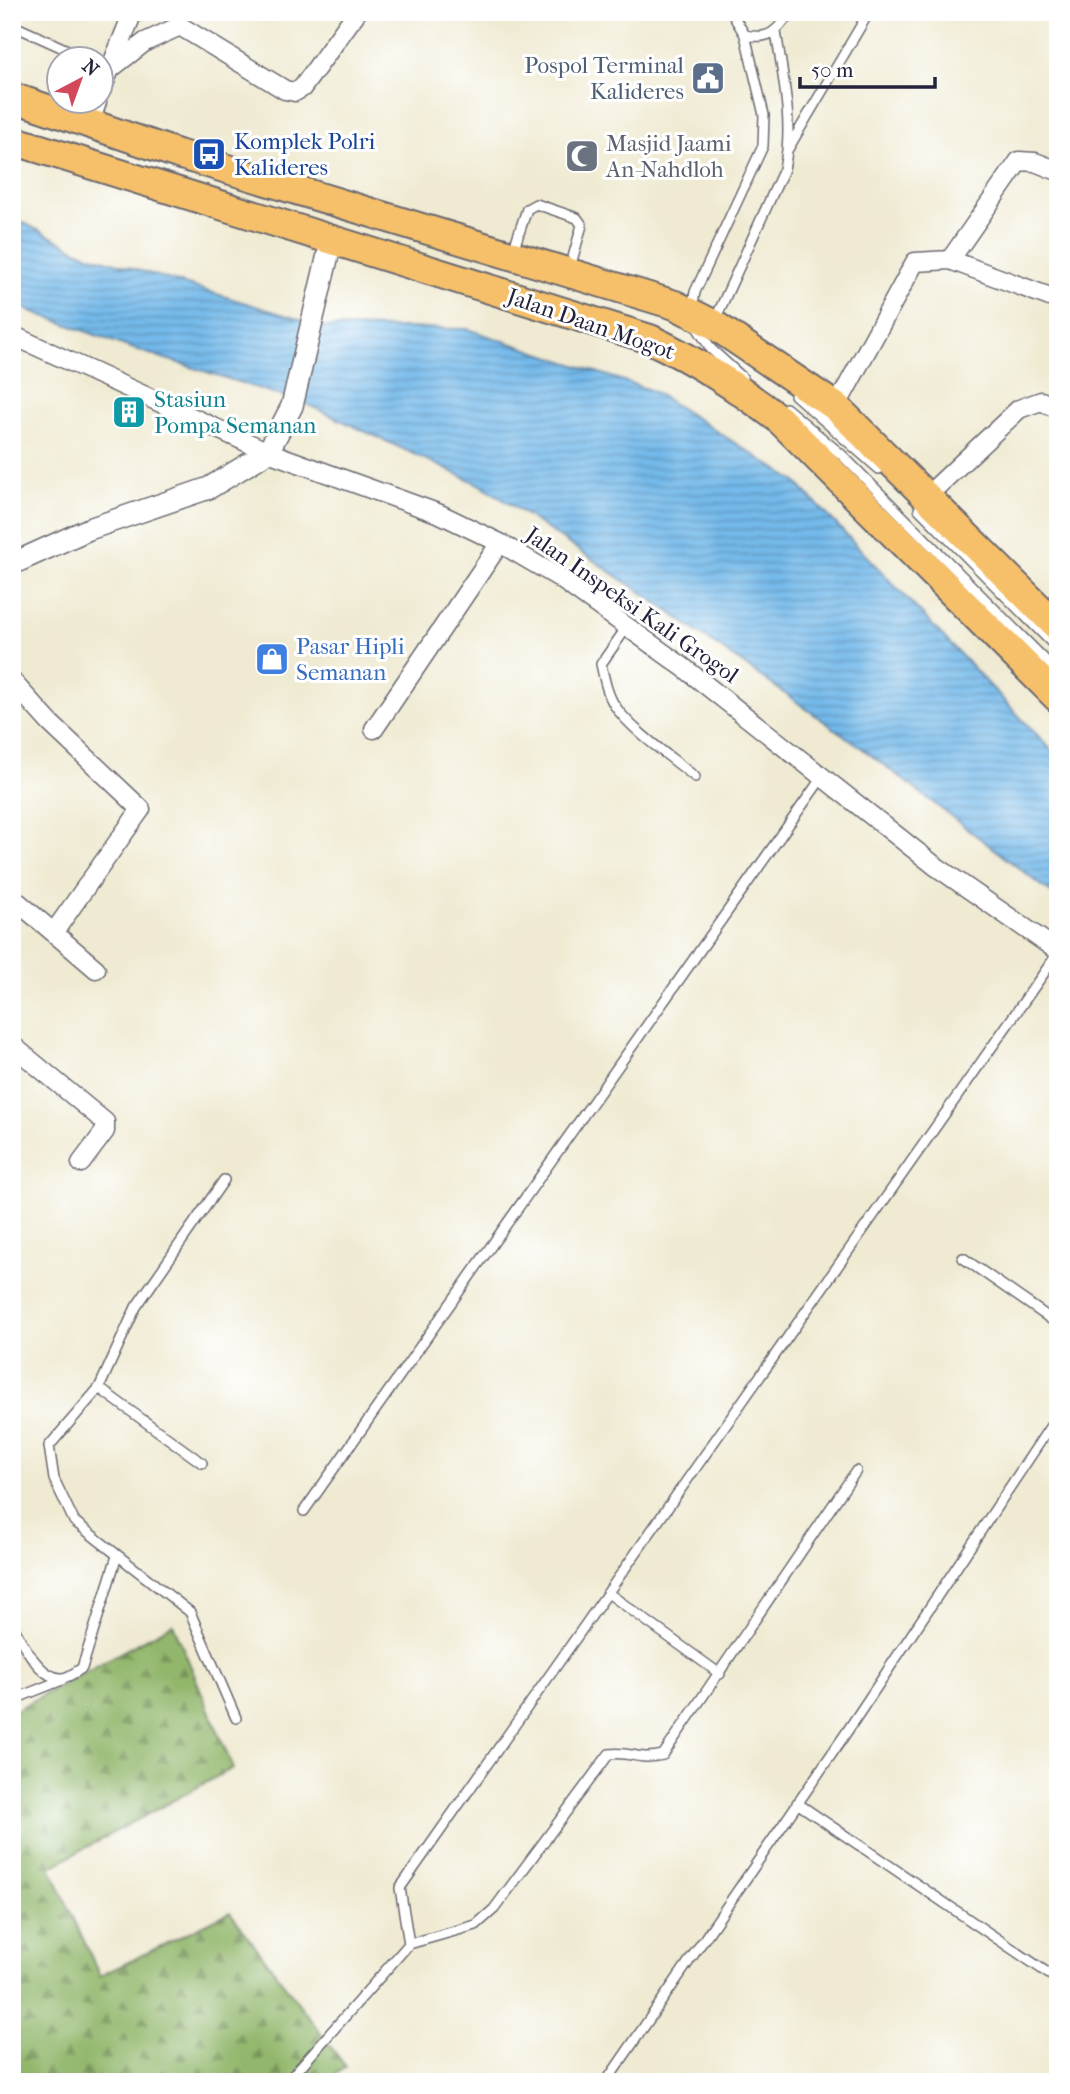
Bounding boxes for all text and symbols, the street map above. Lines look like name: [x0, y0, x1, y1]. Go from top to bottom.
north arrow: [46, 46, 116, 116]
scale bar: [800, 46, 935, 90]
place label: Pospol Terminal Kalideres: [524, 52, 685, 105]
text: N: [78, 55, 104, 81]
text: 50 m: [811, 58, 854, 82]
public building icon: Pospol Terminal Kalideres: [689, 59, 727, 97]
place label: Komplek Polri Kalideres: [234, 128, 376, 181]
place label: Masjid Jaami An-Nahdloh: [605, 130, 732, 183]
bus stop icon: Komplek Polri Kalideres: [190, 135, 228, 173]
mosque icon: Masjid Jaami An-Nahdloh: [563, 137, 601, 175]
street label: Jalan Daan Mogot: [502, 282, 678, 365]
place label: Stasiun Pompa Semanan: [154, 386, 317, 439]
building icon: Stasiun Pompa Semanan: [110, 393, 148, 431]
street label: Jalan Inspeksi Kali Grogol: [519, 520, 744, 689]
place label: Pasar Hipli Semanan: [296, 633, 405, 686]
shop icon: Pasar Hipli Semanan: [253, 640, 291, 678]

